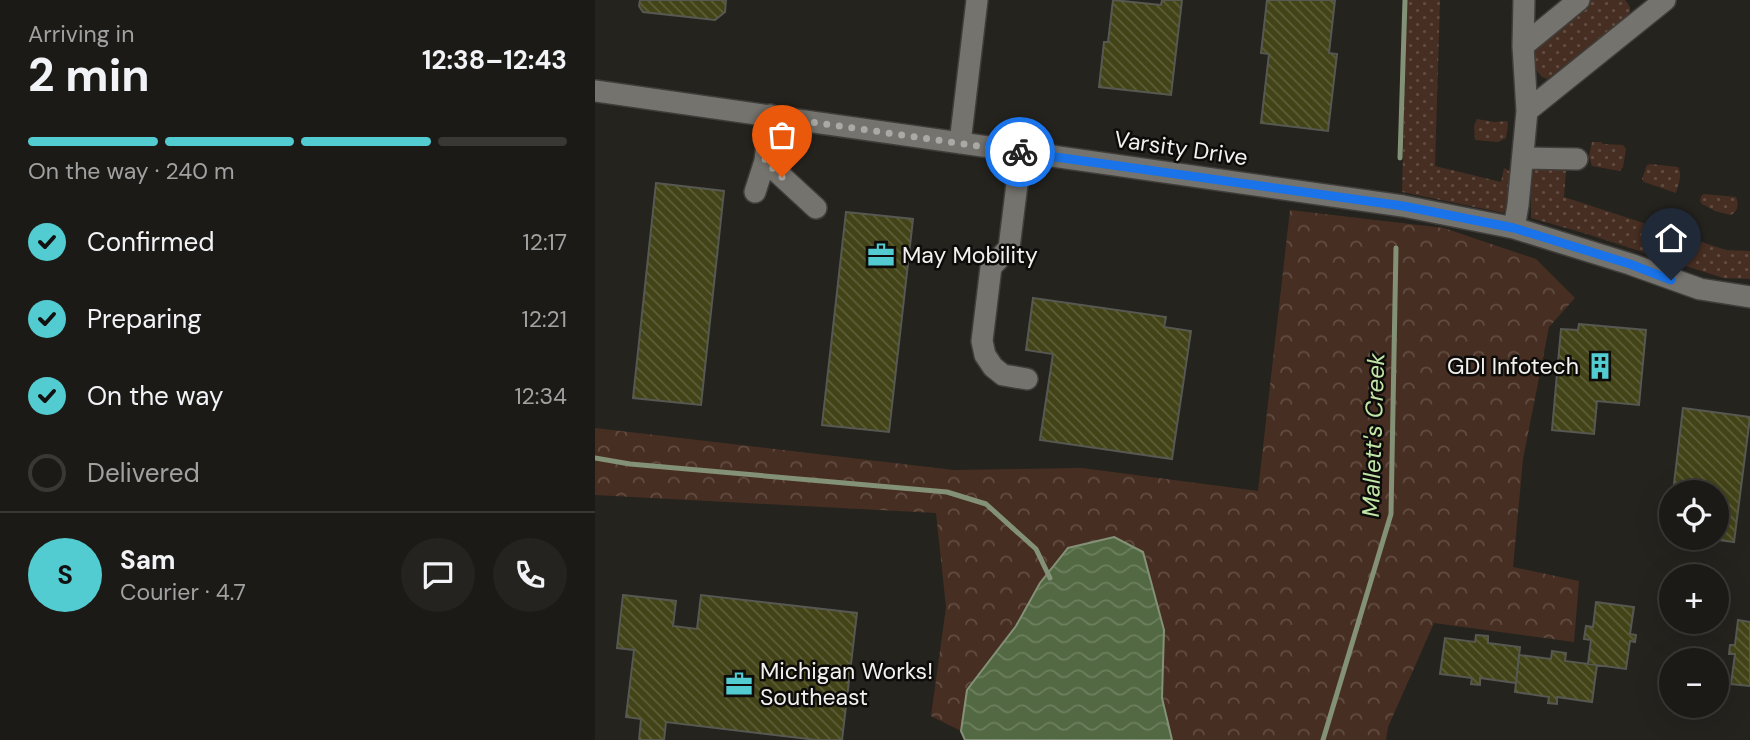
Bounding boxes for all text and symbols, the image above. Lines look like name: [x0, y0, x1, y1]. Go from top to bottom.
text: Arriving in: [28, 19, 134, 49]
text: 12:38–12:43: [422, 43, 567, 77]
text: 2 min: [28, 45, 150, 105]
pin: [752, 105, 812, 177]
icon: bag: [763, 116, 801, 154]
courier: [985, 117, 1055, 187]
street label: Varsity Drive: [1112, 124, 1250, 172]
icon: bike: [1001, 133, 1039, 171]
text: On the way · 240 m: [28, 156, 235, 186]
pin: [1641, 208, 1701, 280]
icon: home: [1652, 219, 1690, 257]
icon: check: [28, 223, 66, 261]
text: Confirmed: [87, 225, 214, 259]
text: 12:17: [522, 227, 567, 257]
office icon: May Mobility: [866, 240, 896, 270]
place label: May Mobility: [902, 240, 1038, 270]
icon: check: [28, 300, 66, 338]
text: Preparing: [87, 302, 202, 336]
text: 12:21: [522, 304, 567, 334]
place label: GDI Infotech: [1447, 351, 1579, 381]
building icon: GDI Infotech: [1585, 351, 1615, 381]
water label: Mallett's Creek: [1355, 352, 1391, 518]
icon: check: [28, 377, 66, 415]
text: On the way: [87, 379, 223, 413]
text: 12:34: [514, 381, 567, 411]
text: Delivered: [87, 456, 200, 490]
map controls: [1659, 480, 1729, 718]
button: locate: [1659, 480, 1729, 550]
button: chat: [401, 538, 475, 612]
button: phone: [493, 538, 567, 612]
text: Sam: [120, 543, 175, 577]
text: S: [57, 558, 73, 592]
button: +: [1659, 564, 1729, 634]
text: Courier · 4.7: [120, 577, 246, 607]
button: −: [1659, 648, 1729, 718]
place label: Michigan Works! Southeast: [760, 656, 933, 712]
office icon: Michigan Works! Southeast: [724, 669, 754, 699]

